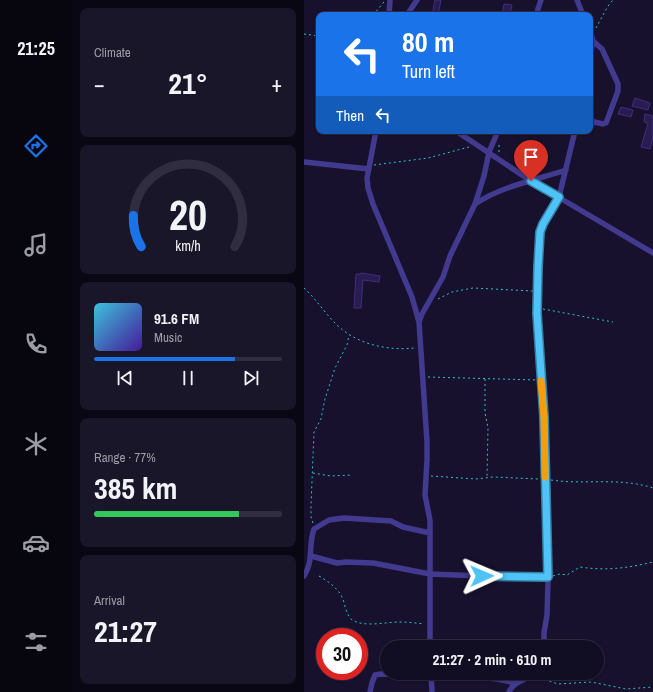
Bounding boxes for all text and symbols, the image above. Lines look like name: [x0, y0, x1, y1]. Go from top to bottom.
text: 80 m: [402, 23, 454, 61]
icon: left: [336, 28, 388, 80]
text: 21:25: [17, 36, 55, 61]
text: Climate: [94, 44, 131, 61]
text: Turn left: [402, 59, 455, 84]
text: 21°: [168, 63, 208, 103]
text: −: [94, 69, 105, 99]
text: +: [271, 69, 282, 99]
icon: left: [372, 104, 394, 126]
text: Then: [336, 105, 364, 126]
icon: directions: [22, 132, 50, 160]
pin: [514, 140, 548, 181]
icon: arrive: [520, 146, 542, 168]
text: 20: [169, 187, 207, 243]
icon: music: [22, 231, 50, 259]
text: km/h: [175, 236, 201, 255]
text: 91.6 FM: [154, 308, 199, 329]
text: Music: [154, 329, 182, 346]
icon: phone: [22, 330, 50, 358]
icon: previous: [114, 367, 136, 389]
icon: pause: [177, 367, 199, 389]
icon: next: [240, 367, 262, 389]
icon: climate: [22, 430, 50, 458]
text: Range · 77%: [94, 449, 156, 466]
text: 385 km: [94, 468, 177, 508]
icon: car: [22, 529, 50, 557]
position arrow: [461, 555, 503, 597]
text: Arrival: [94, 592, 125, 609]
text: 21:27: [94, 611, 157, 651]
icon: filters: [22, 628, 50, 656]
speed limit sign: 30: [316, 628, 368, 680]
text: 21:27 · 2 min · 610 m: [433, 649, 551, 670]

